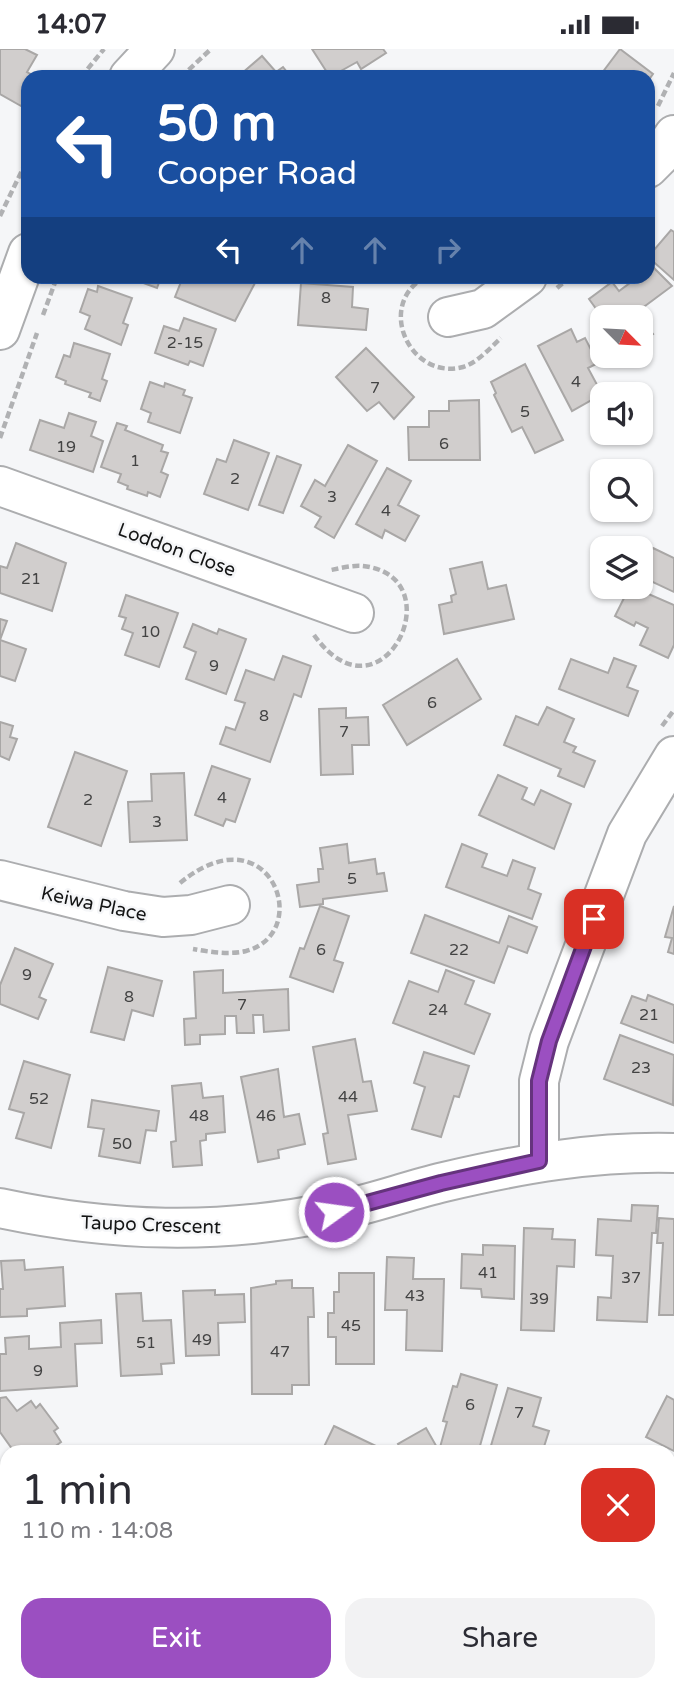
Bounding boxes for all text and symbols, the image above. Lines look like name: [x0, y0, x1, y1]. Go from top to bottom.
text: 14:07: [35, 9, 107, 40]
text: 50 m: [157, 95, 276, 154]
icon: left: [42, 98, 133, 189]
text: Cooper Road: [157, 155, 357, 193]
icon: left: [210, 231, 248, 269]
icon: ahead: [283, 231, 321, 269]
icon: ahead: [356, 231, 394, 269]
icon: right: [429, 231, 467, 269]
house number: 8: [321, 288, 331, 308]
north arrow: [590, 305, 653, 367]
map controls: [590, 305, 653, 599]
house number: 2-15: [167, 333, 203, 353]
house number: 4: [571, 372, 581, 392]
house number: 7: [370, 378, 380, 398]
button: sound: [590, 382, 653, 445]
house number: 5: [520, 402, 530, 422]
house number: 6: [439, 434, 449, 454]
house number: 19: [56, 437, 76, 457]
house number: 1: [130, 451, 140, 471]
button: search: [590, 459, 653, 522]
house number: 2: [230, 469, 240, 489]
house number: 3: [327, 487, 337, 507]
house number: 4: [381, 501, 391, 521]
street label: Loddon Close: [115, 518, 239, 581]
button: layers: [590, 536, 653, 599]
house number: 21: [21, 569, 41, 589]
house number: 10: [140, 622, 160, 642]
house number: 9: [209, 656, 219, 676]
house number: 6: [427, 693, 437, 713]
house number: 8: [259, 706, 269, 726]
house number: 7: [339, 722, 349, 742]
house number: 4: [217, 788, 227, 808]
house number: 2: [83, 790, 93, 810]
house number: 3: [152, 812, 162, 832]
house number: 5: [347, 869, 357, 889]
street label: Keiwa Place: [39, 882, 149, 926]
pin: [564, 889, 624, 949]
icon: arrive: [575, 900, 613, 938]
house number: 6: [316, 940, 326, 960]
house number: 22: [449, 940, 469, 960]
house number: 9: [22, 965, 32, 985]
house number: 8: [124, 987, 134, 1007]
house number: 7: [237, 995, 247, 1015]
house number: 24: [428, 1000, 448, 1020]
house number: 21: [639, 1005, 659, 1025]
house number: 23: [631, 1058, 651, 1078]
house number: 44: [338, 1087, 358, 1107]
house number: 52: [29, 1089, 49, 1109]
house number: 48: [189, 1106, 209, 1126]
house number: 46: [256, 1106, 276, 1126]
house number: 50: [112, 1134, 132, 1154]
position arrow: [297, 1175, 371, 1249]
street label: Taupo Crescent: [81, 1212, 221, 1238]
house number: 41: [478, 1263, 498, 1283]
house number: 37: [621, 1268, 641, 1288]
house number: 43: [405, 1286, 425, 1306]
house number: 39: [529, 1289, 549, 1309]
house number: 45: [341, 1316, 361, 1336]
house number: 49: [192, 1330, 212, 1350]
house number: 51: [136, 1333, 156, 1353]
house number: 47: [270, 1342, 290, 1362]
house number: 9: [33, 1361, 43, 1381]
house number: 6: [465, 1395, 475, 1415]
house number: 7: [514, 1403, 524, 1423]
text: 1 min: [21, 1465, 133, 1516]
button: close: [581, 1468, 655, 1542]
text: 110 m · 14:08: [21, 1517, 173, 1545]
button: Exit: [21, 1598, 331, 1678]
button: Share: [345, 1598, 655, 1678]

